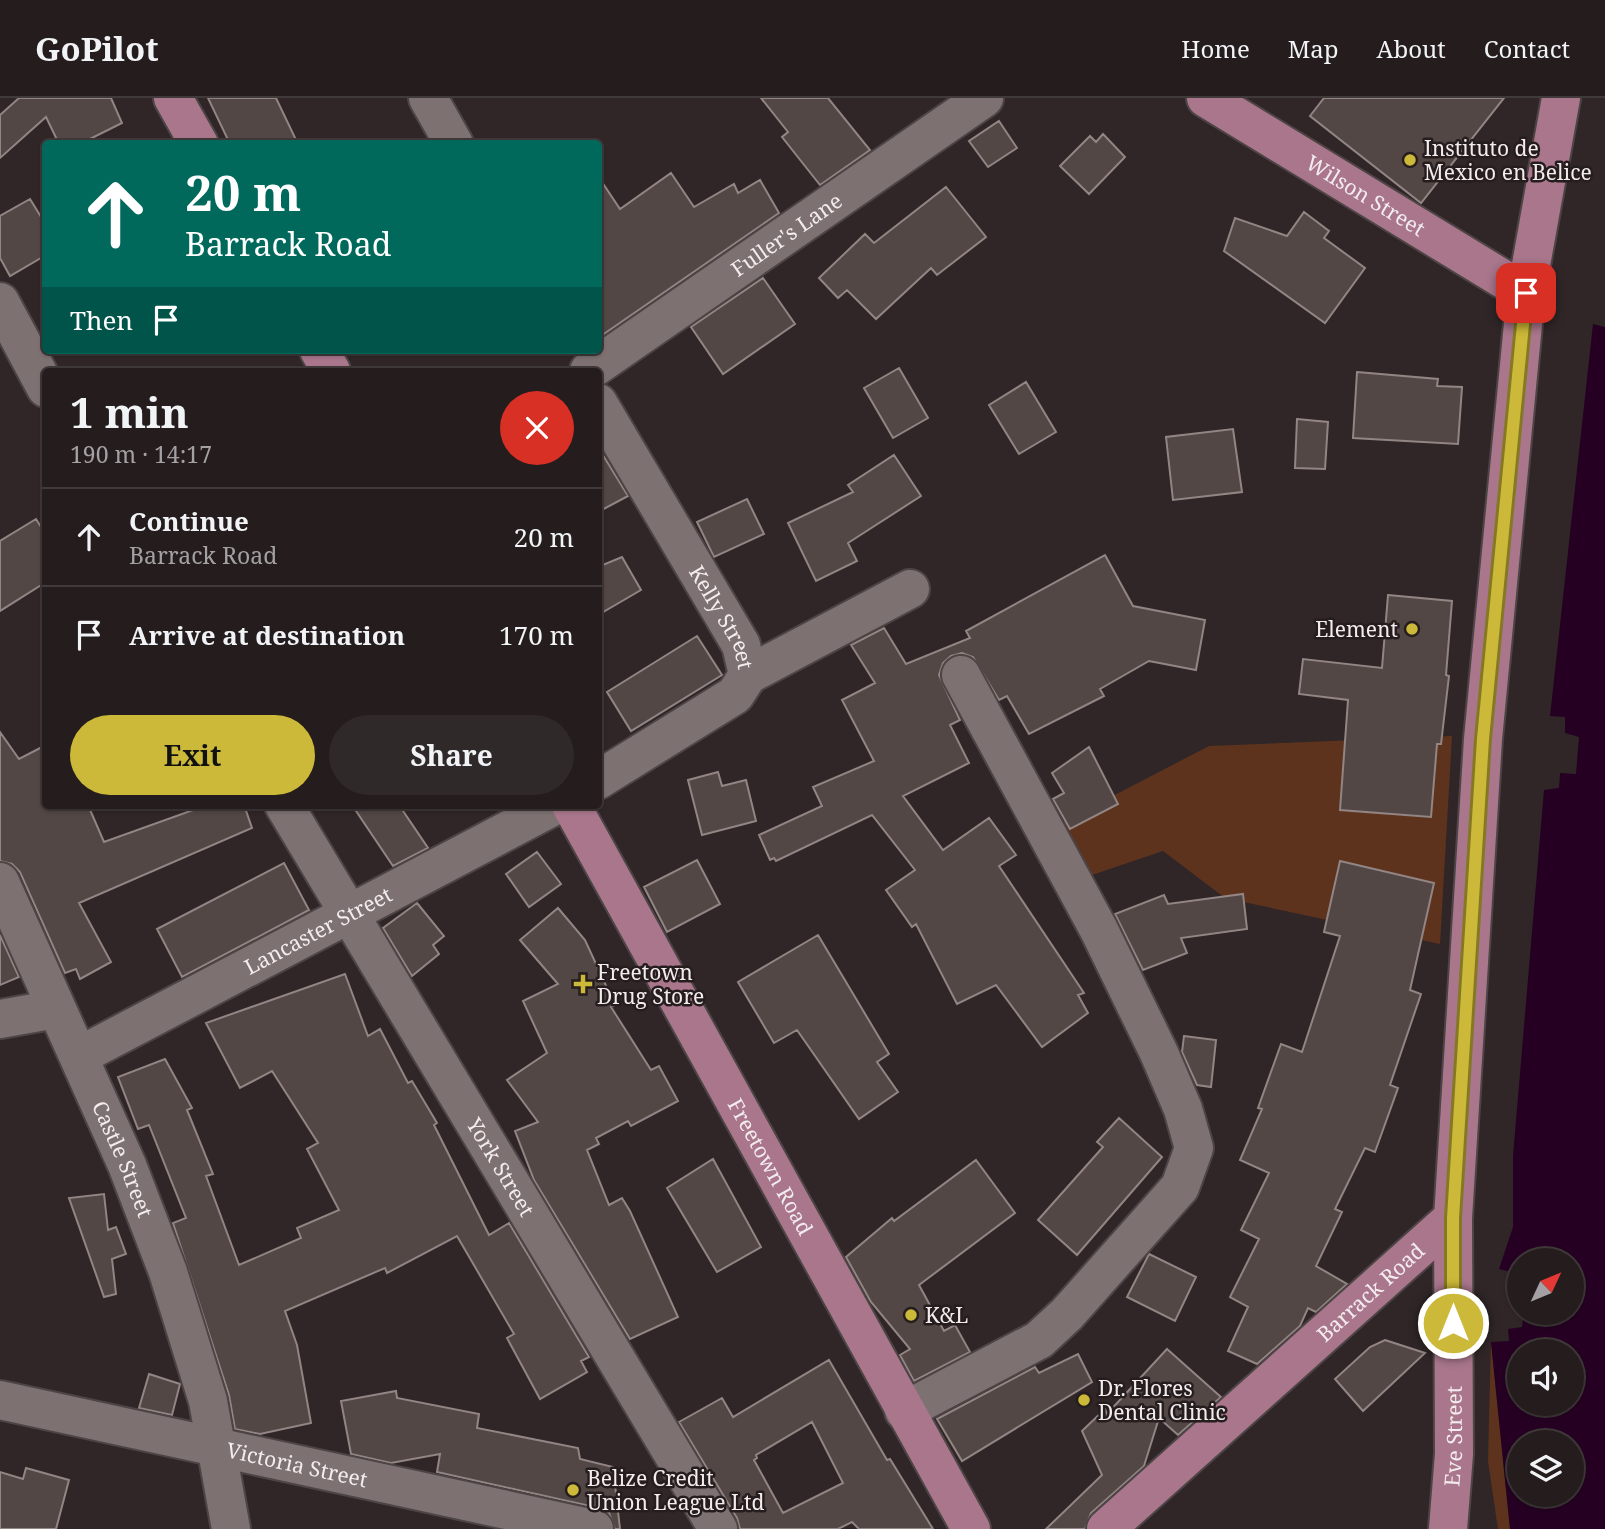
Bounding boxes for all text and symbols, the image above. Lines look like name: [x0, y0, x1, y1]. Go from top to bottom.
text: GoPilot: [35, 26, 159, 71]
text: Home: [1181, 32, 1250, 65]
text: Map: [1288, 32, 1339, 65]
text: About: [1377, 32, 1446, 65]
text: Contact: [1484, 32, 1570, 65]
place label: Instituto de Mexico en Belice: [1424, 134, 1592, 186]
street label: Wilson Street: [1301, 148, 1430, 242]
marker: Instituto de Mexico en Belice: [1402, 152, 1418, 168]
text: 20 m: [185, 159, 301, 225]
icon: ahead: [70, 168, 161, 259]
street label: Fuller's Lane: [725, 186, 848, 283]
text: Barrack Road: [185, 222, 391, 265]
pin: [1496, 263, 1556, 323]
icon: arrive: [1507, 274, 1545, 312]
icon: arrive: [147, 301, 185, 339]
text: Then: [70, 302, 133, 338]
text: 1 min: [70, 383, 189, 440]
button: close: [500, 391, 574, 465]
text: 190 m · 14:17: [70, 438, 212, 470]
text: Continue: [129, 503, 249, 539]
icon: ahead: [70, 518, 108, 556]
text: 20 m: [514, 519, 574, 555]
text: Barrack Road: [129, 539, 277, 571]
street label: Kelly Street: [683, 560, 760, 672]
place label: Element: [1315, 615, 1398, 643]
icon: arrive: [70, 616, 108, 654]
text: Arrive at destination: [129, 617, 405, 653]
text: 170 m: [499, 617, 574, 653]
marker: Element: [1404, 621, 1420, 637]
button: Exit: [70, 715, 315, 795]
button: Share: [329, 715, 574, 795]
street label: Lancaster Street: [239, 880, 396, 981]
place label: Freetown Drug Store: [597, 958, 704, 1010]
marker: Freetown Drug Store: [575, 976, 591, 992]
street label: Freetown Road: [722, 1093, 820, 1240]
street label: Castle Street: [86, 1096, 160, 1221]
street label: York Street: [460, 1112, 541, 1221]
street label: Barrack Road: [1311, 1236, 1430, 1348]
north arrow: [1507, 1248, 1584, 1325]
map controls: [1507, 1248, 1584, 1507]
position arrow: [1416, 1286, 1490, 1360]
place label: K&L: [925, 1301, 968, 1329]
marker: K&L: [903, 1307, 919, 1323]
button: sound: [1507, 1339, 1584, 1416]
place label: Dr. Flores Dental Clinic: [1098, 1374, 1226, 1426]
street label: Eve Street: [1437, 1386, 1468, 1488]
marker: Dr. Flores Dental Clinic: [1076, 1392, 1092, 1408]
button: layers: [1507, 1430, 1584, 1507]
street label: Victoria Street: [224, 1436, 370, 1493]
place label: Belize Credit Union League Ltd: [587, 1464, 764, 1516]
marker: Belize Credit Union League Ltd: [565, 1482, 581, 1498]

